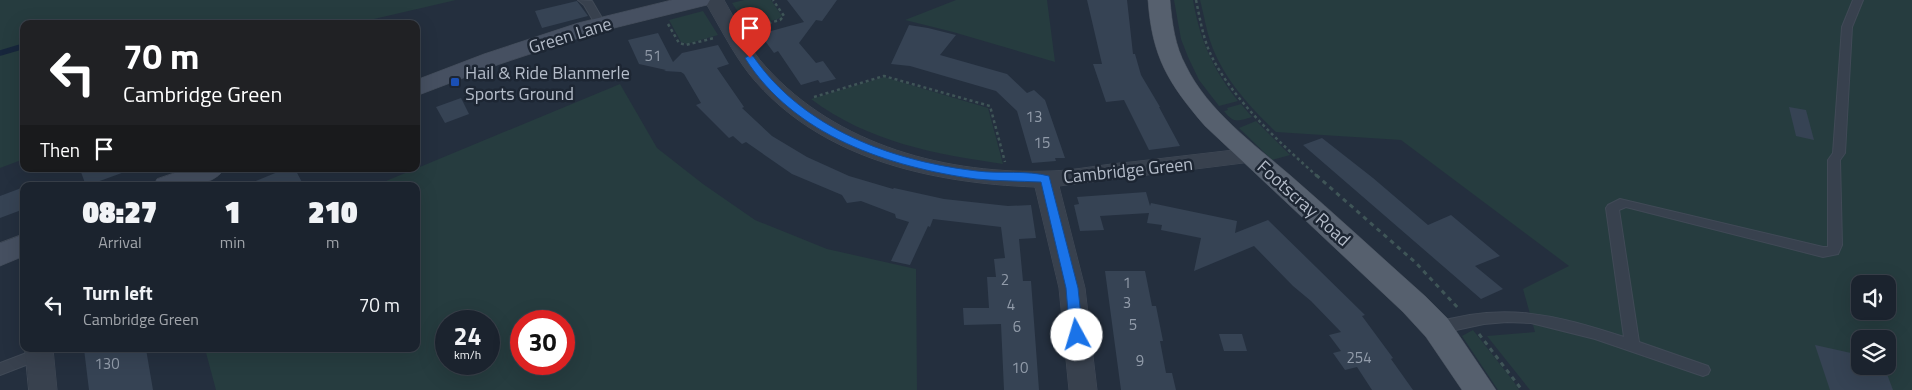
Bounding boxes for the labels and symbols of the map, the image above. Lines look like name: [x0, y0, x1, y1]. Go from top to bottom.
pin: [729, 7, 771, 58]
street label: Green Lane: [525, 10, 615, 60]
house number: 51: [645, 44, 661, 67]
place label: Hail & Ride Blanmerle Sports Ground: [465, 59, 630, 107]
marker: Hail & Ride Blanmerle Sports Ground: [449, 76, 461, 88]
house number: 13: [1026, 105, 1042, 128]
house number: 15: [1034, 131, 1050, 154]
street label: Cambridge Green: [1062, 150, 1194, 190]
street label: Footscray Road: [1251, 154, 1357, 252]
house number: 2: [1001, 268, 1009, 291]
house number: 1: [1123, 271, 1131, 294]
house number: 3: [1123, 291, 1131, 314]
house number: 4: [1007, 293, 1015, 316]
position arrow: [1050, 308, 1102, 360]
speed limit sign: 30: [510, 310, 575, 375]
house number: 5: [1129, 313, 1137, 336]
house number: 6: [1013, 315, 1021, 338]
house number: 254: [1346, 346, 1372, 369]
house number: 9: [1136, 349, 1144, 372]
house number: 130: [94, 352, 120, 375]
house number: 10: [1012, 356, 1028, 379]

